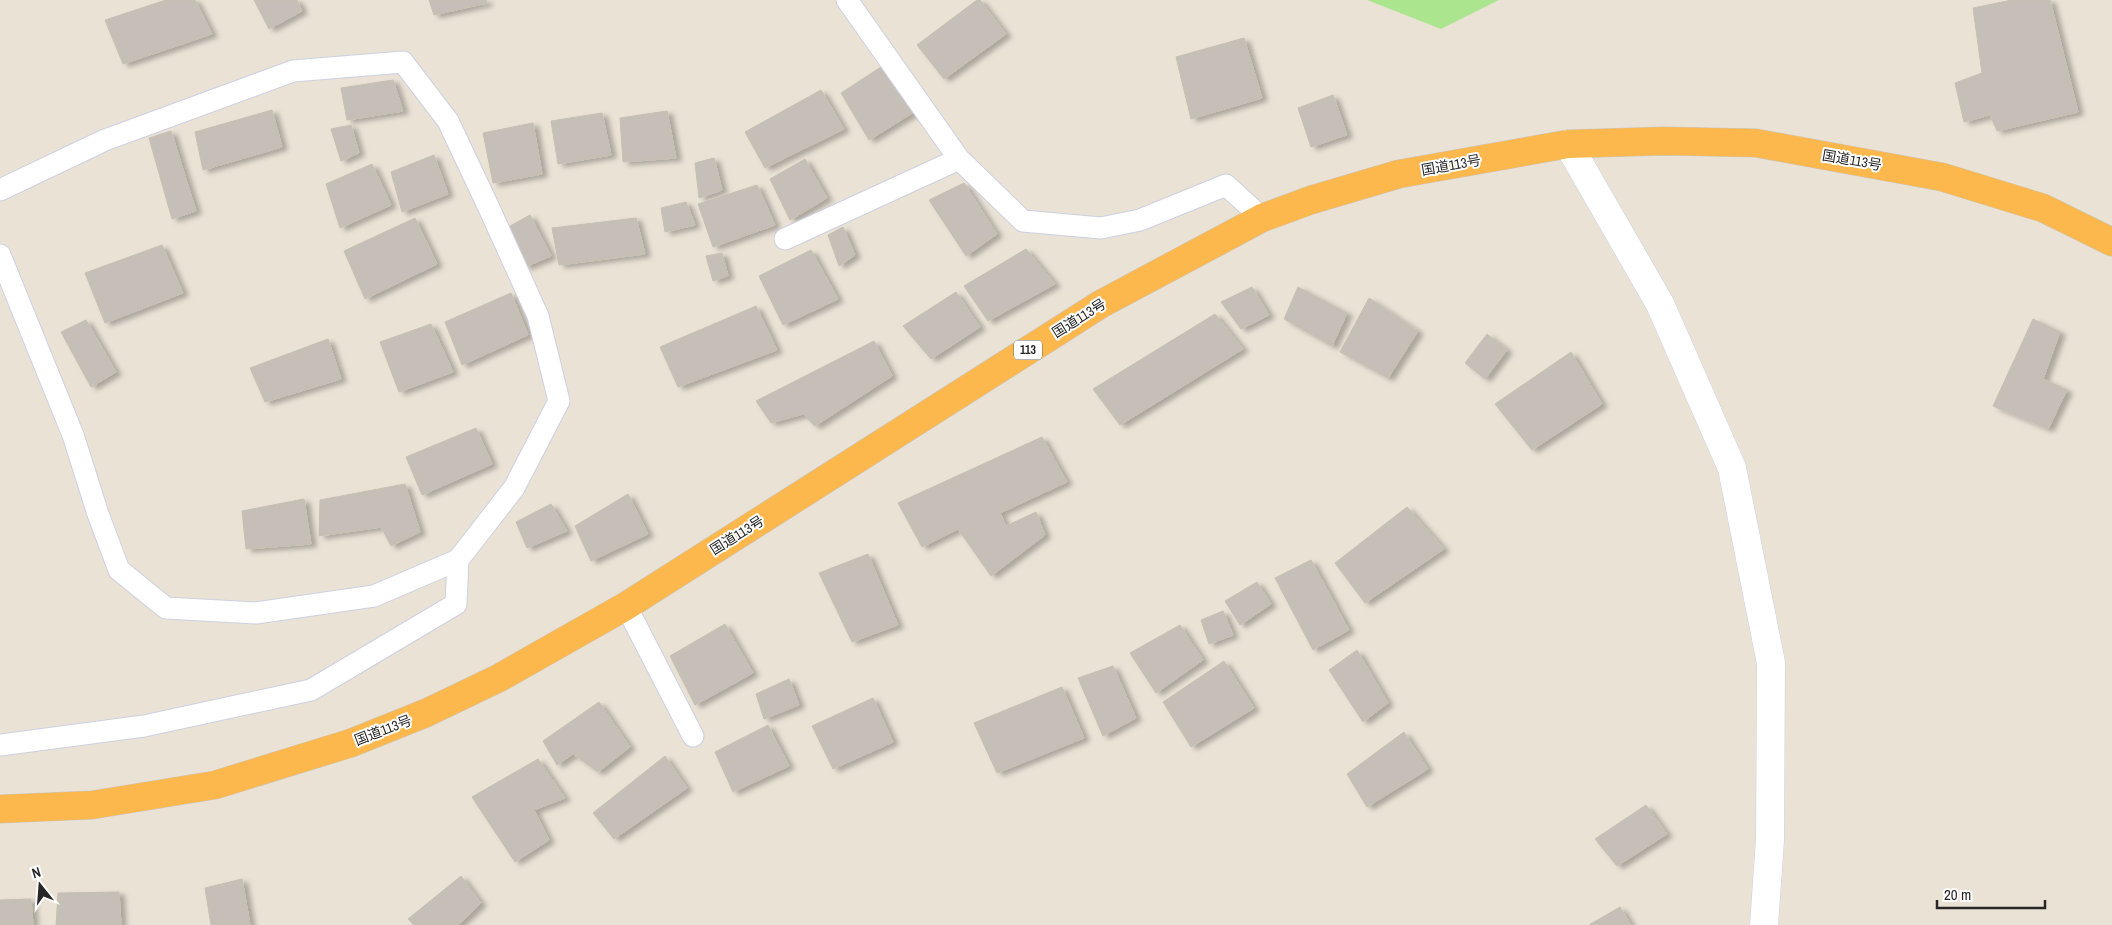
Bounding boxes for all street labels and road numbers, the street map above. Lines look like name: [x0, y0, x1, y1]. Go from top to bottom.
street label: 国道113号: [1821, 146, 1883, 174]
street label: 国道113号: [1420, 151, 1482, 179]
street label: 国道113号: [1049, 294, 1109, 342]
road number: 113: [1014, 340, 1042, 360]
street label: 国道113号: [707, 511, 767, 559]
street label: 国道113号: [352, 711, 414, 749]

